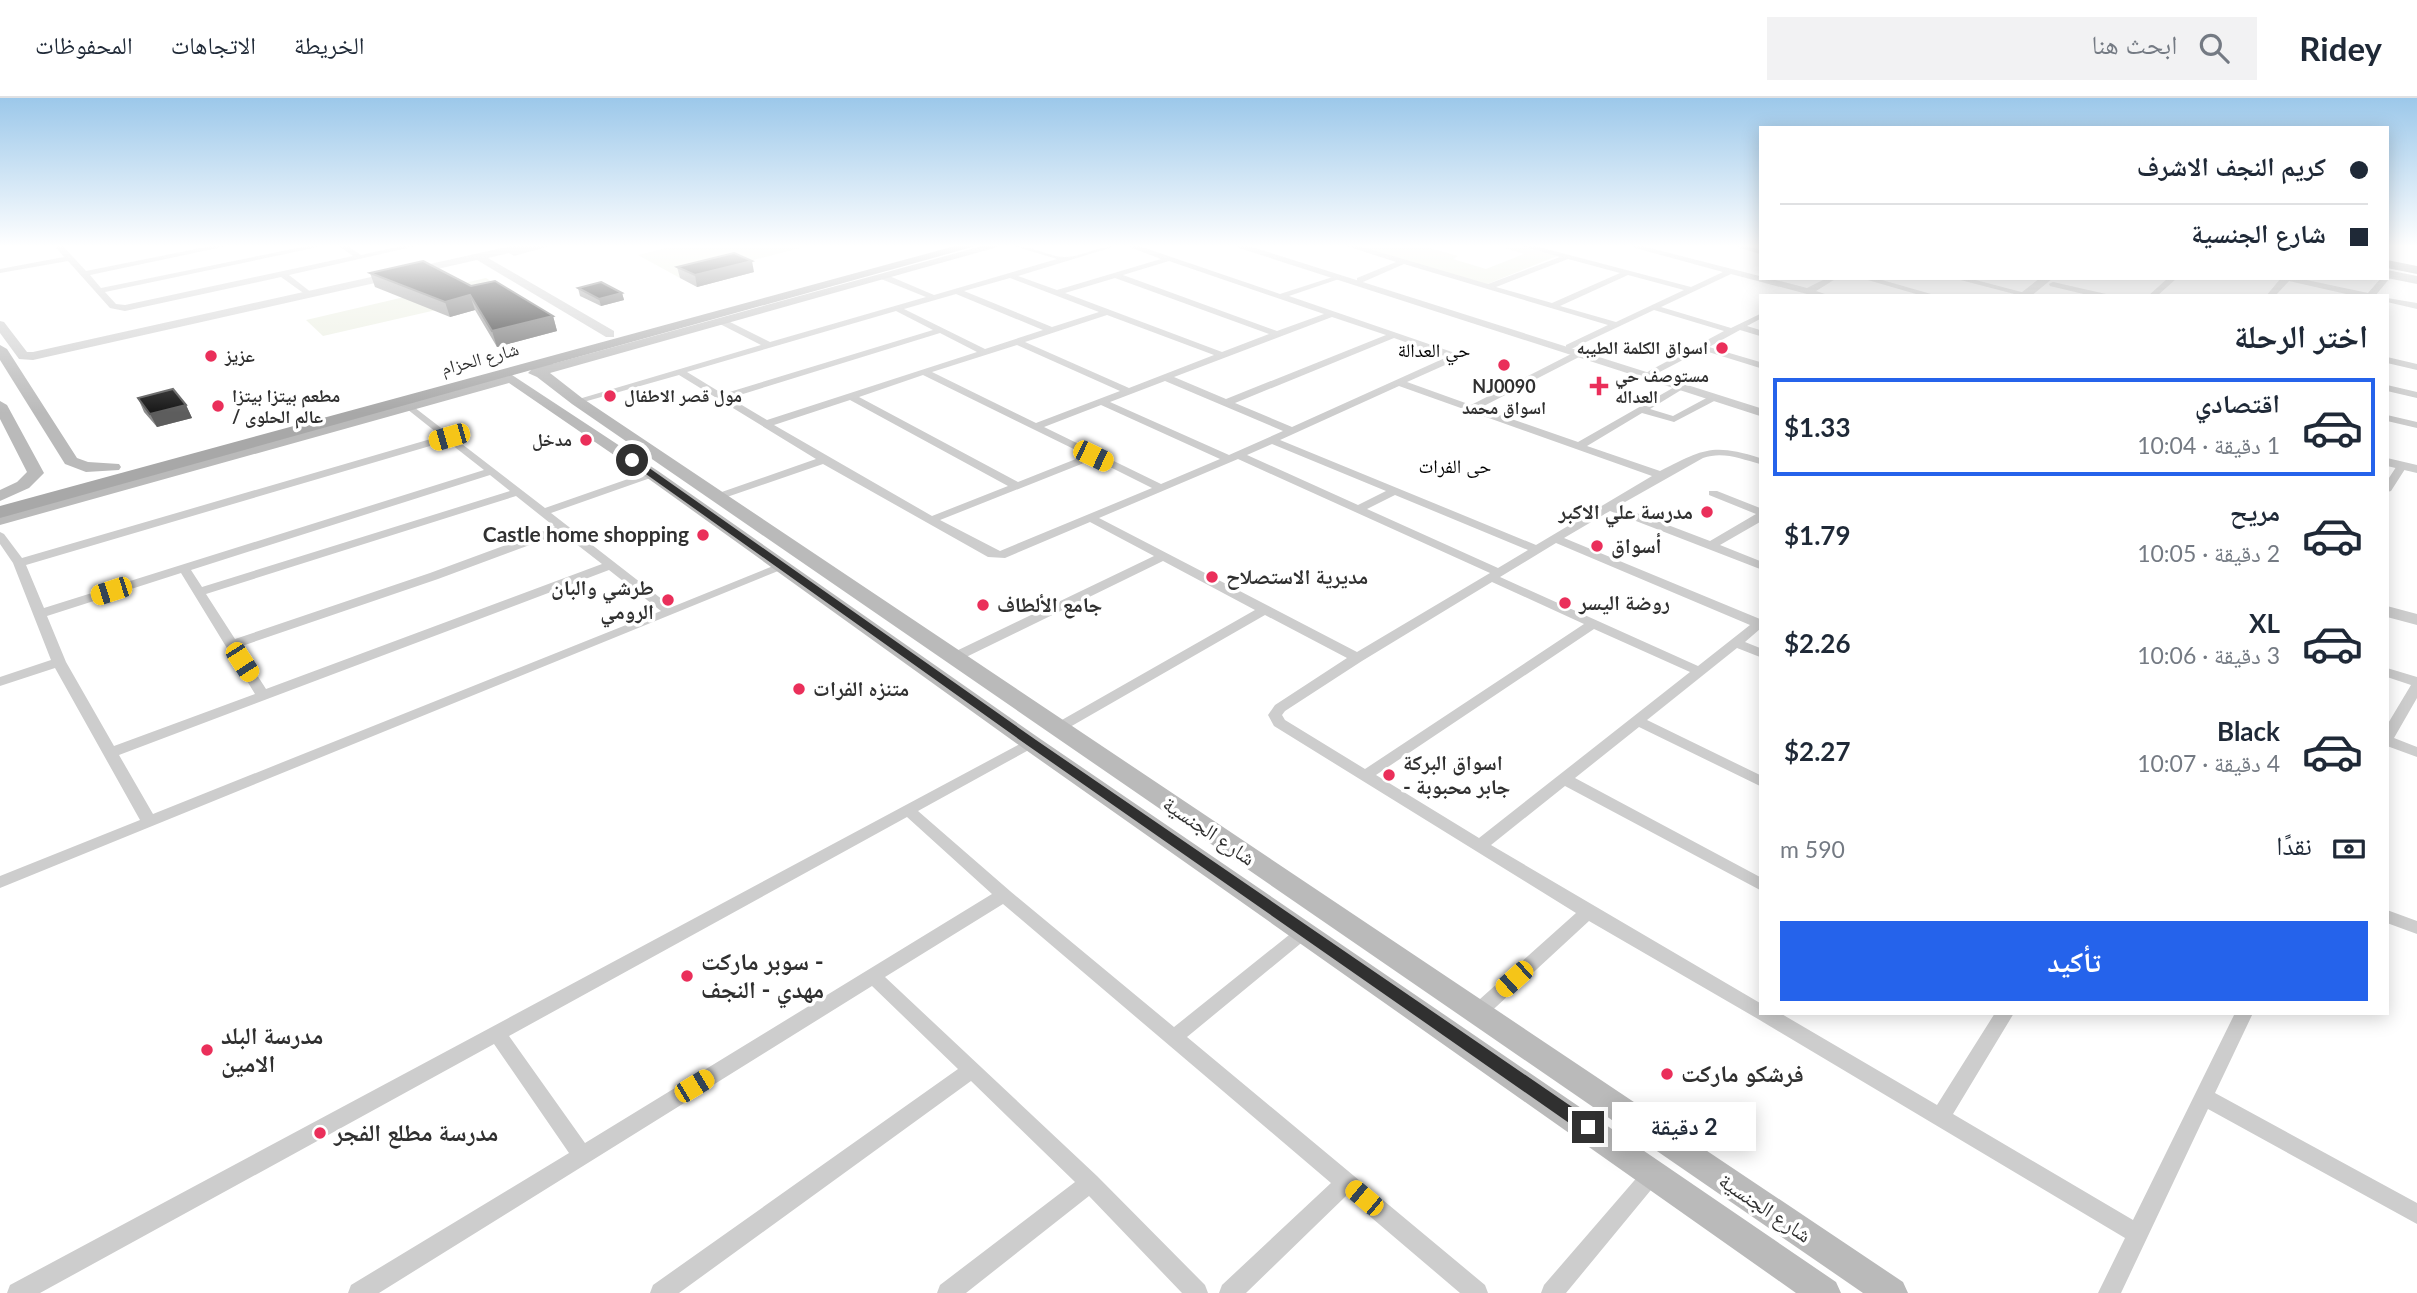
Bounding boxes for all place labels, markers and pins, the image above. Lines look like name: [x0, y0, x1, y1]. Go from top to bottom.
place label: اسواق الكلمة الطيبه: [1576, 336, 1708, 359]
marker: اسواق الكلمة الطيبه: [1714, 340, 1730, 356]
place label: عزيز: [224, 344, 255, 366]
marker: عزيز: [203, 348, 219, 364]
marker: NJ0090 اسواق محمد: [1496, 357, 1512, 373]
place label: مستوصف حي العداله: [1615, 364, 1709, 407]
place label: NJ0090 اسواق محمد: [1462, 375, 1546, 419]
marker: مستوصف حي العداله: [1589, 376, 1609, 396]
place label: مطعم بيتزا بيتزا / عالم الحلوى: [232, 384, 340, 429]
place label: مول قصر الاطفال: [624, 384, 742, 407]
marker: مول قصر الاطفال: [602, 388, 618, 404]
marker: مطعم بيتزا بيتزا / عالم الحلوى: [210, 398, 226, 414]
place label: مدخل: [532, 428, 572, 451]
marker: مدخل: [578, 432, 594, 448]
place label: مدرسة علي الاكبر: [1558, 498, 1693, 528]
marker: مدرسة علي الاكبر: [1699, 504, 1715, 520]
place label: Castle home shopping: [483, 521, 689, 546]
marker: Castle home shopping: [695, 527, 711, 543]
place label: أسواق: [1611, 532, 1662, 559]
marker: أسواق: [1589, 538, 1605, 554]
place label: مديرية الاستصلاح: [1226, 563, 1368, 590]
marker: مديرية الاستصلاح: [1204, 569, 1220, 585]
place label: طرشي والبان الرومي: [551, 574, 654, 628]
place label: روضة اليسر: [1578, 589, 1670, 615]
place label: جامع الألطاف: [997, 591, 1102, 619]
marker: طرشي والبان الرومي: [660, 592, 676, 608]
marker: روضة اليسر: [1557, 595, 1573, 611]
marker: جامع الألطاف: [975, 597, 991, 613]
place label: متنزه الفرات: [813, 675, 909, 701]
marker: متنزه الفرات: [791, 681, 807, 697]
place label: اسواق البركة - جابر محبوبة: [1403, 749, 1510, 799]
marker: اسواق البركة - جابر محبوبة: [1381, 767, 1397, 783]
place label: سوبر ماركت - مهدي - النجف: [701, 946, 824, 1009]
marker: سوبر ماركت - مهدي - النجف: [679, 968, 695, 984]
place label: مدرسة البلد الامين: [221, 1020, 323, 1078]
marker: مدرسة البلد الامين: [199, 1042, 215, 1058]
place label: فرشكو ماركت: [1681, 1058, 1804, 1087]
marker: فرشكو ماركت: [1659, 1066, 1675, 1082]
place label: مدرسة مطلع الفجر: [333, 1117, 498, 1149]
marker: مدرسة مطلع الفجر: [312, 1125, 328, 1141]

